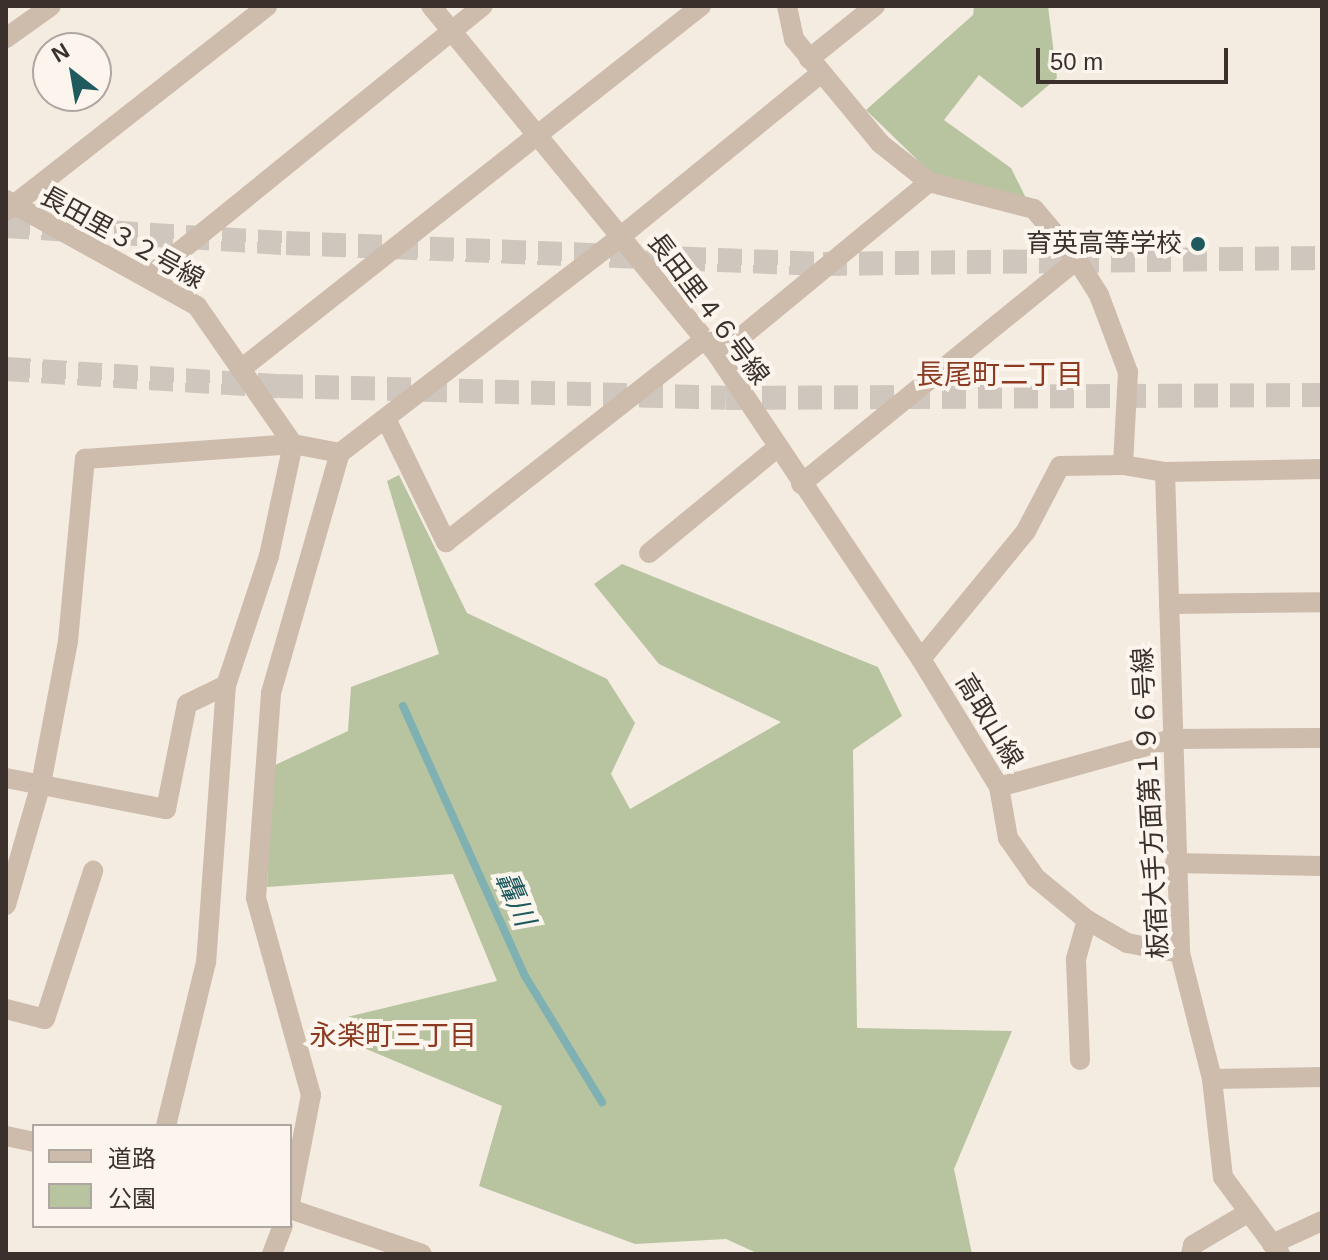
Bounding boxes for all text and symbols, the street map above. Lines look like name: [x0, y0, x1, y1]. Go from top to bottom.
north arrow: [32, 32, 112, 112]
scale bar: [1040, 32, 1232, 82]
text: N: [47, 38, 74, 68]
text: 50 m: [1050, 48, 1103, 75]
street label: 長田里３２号線: [35, 180, 209, 296]
street label: 長田里４６号線: [641, 227, 775, 391]
place label: 育英高等学校: [1026, 228, 1182, 260]
marker: 育英高等学校: [1189, 235, 1207, 253]
district label: 長尾町二丁目: [916, 358, 1084, 392]
street label: 板宿大手方面第１９６号線: [1127, 646, 1175, 960]
street label: 高取山線: [949, 668, 1029, 774]
water label: 轟川: [488, 867, 542, 931]
district label: 永楽町三丁目: [309, 1019, 477, 1053]
legend: [32, 1124, 292, 1228]
text: 道路: [108, 1145, 156, 1172]
text: 公園: [108, 1185, 156, 1212]

